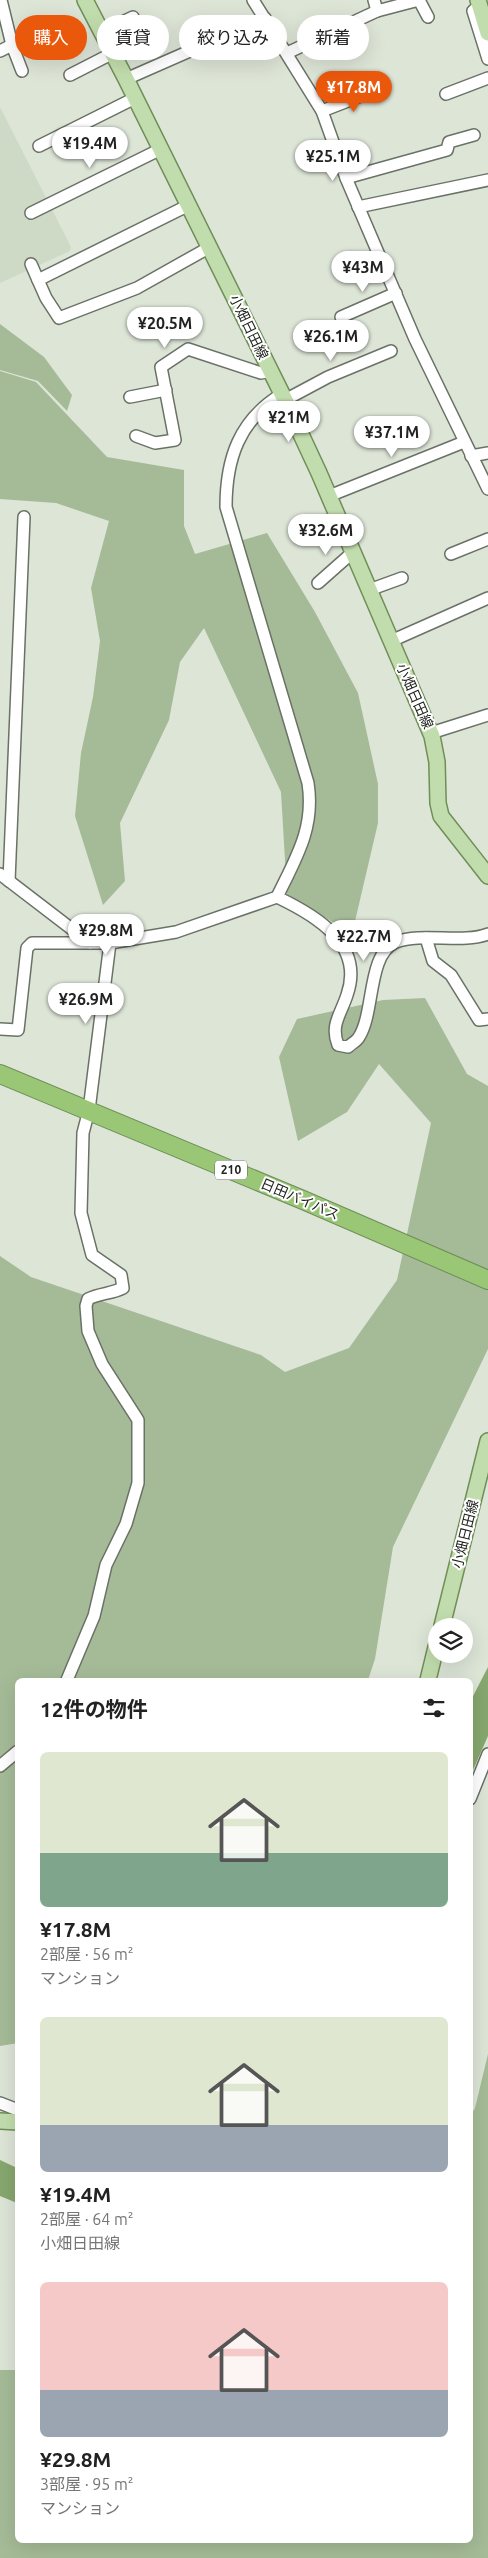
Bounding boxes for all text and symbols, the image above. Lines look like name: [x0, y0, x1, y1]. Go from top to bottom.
chip: 購入: [15, 15, 87, 60]
chip: 賃貸: [97, 15, 169, 60]
chip: 絞り込み: [179, 15, 287, 60]
chip: 新着: [297, 15, 369, 60]
pin: ¥17.8M: [313, 70, 395, 113]
text: ¥17.8M: [327, 78, 381, 96]
pin: ¥19.4M: [49, 126, 131, 169]
text: ¥19.4M: [63, 134, 117, 152]
pin: ¥25.1M: [292, 140, 374, 182]
text: ¥25.1M: [306, 147, 360, 165]
pin: ¥43M: [333, 250, 393, 293]
text: ¥43M: [342, 258, 384, 276]
street label: 小畑日田線: [226, 292, 272, 362]
pin: ¥20.5M: [124, 306, 206, 349]
text: ¥20.5M: [138, 314, 192, 332]
pin: ¥26.1M: [290, 320, 372, 362]
text: ¥26.1M: [304, 327, 358, 345]
pin: ¥21M: [259, 400, 319, 443]
text: ¥21M: [268, 408, 310, 426]
pin: ¥37.1M: [351, 416, 433, 458]
text: ¥37.1M: [365, 423, 419, 441]
pin: ¥32.6M: [285, 514, 367, 556]
text: ¥32.6M: [299, 521, 353, 539]
street label: 小畑日田線: [393, 661, 437, 731]
pin: ¥29.8M: [65, 914, 147, 956]
pin: ¥22.7M: [323, 920, 405, 962]
text: ¥29.8M: [79, 921, 133, 939]
text: ¥22.7M: [337, 927, 391, 945]
pin: ¥26.9M: [45, 982, 127, 1025]
text: ¥26.9M: [59, 990, 113, 1008]
road number: 210: [215, 1160, 247, 1180]
street label: 日田バイパス: [258, 1175, 342, 1223]
street label: 小畑日田線: [449, 1498, 481, 1570]
map controls: [428, 1618, 473, 1663]
button: layers: [428, 1618, 473, 1663]
icon: filters: [420, 1694, 448, 1722]
text: 12件の物件: [40, 1697, 148, 1721]
icon: home: [199, 1785, 289, 1875]
text: ¥17.8M: [40, 1917, 111, 1941]
text: 2部屋 · 56 m²: [40, 1945, 134, 1963]
text: マンション: [40, 1969, 120, 1987]
icon: home: [199, 2050, 289, 2140]
text: ¥19.4M: [40, 2182, 111, 2206]
text: 2部屋 · 64 m²: [40, 2210, 134, 2228]
text: 小畑日田線: [40, 2234, 120, 2252]
icon: home: [199, 2315, 289, 2405]
text: ¥29.8M: [40, 2447, 111, 2471]
text: 3部屋 · 95 m²: [40, 2475, 134, 2493]
text: マンション: [40, 2499, 120, 2517]

